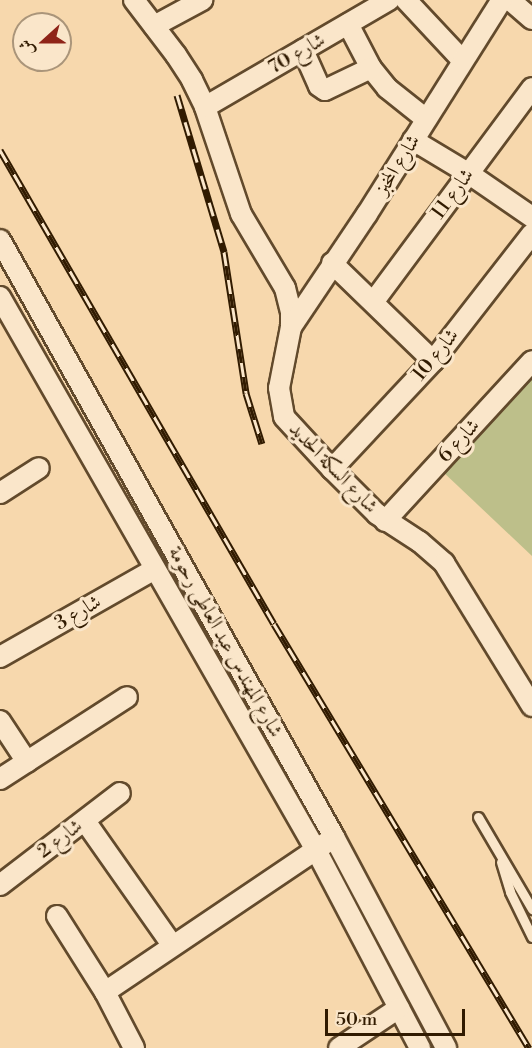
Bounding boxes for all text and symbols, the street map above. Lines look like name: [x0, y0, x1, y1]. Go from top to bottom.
north arrow: [12, 12, 72, 72]
street label: شارع 70: [264, 28, 330, 80]
text: ش: [15, 37, 39, 59]
street label: شارع المخبز: [370, 130, 426, 200]
street label: شارع 11: [427, 164, 479, 224]
street label: شارع 10: [408, 324, 464, 386]
street label: شارع 6: [433, 414, 485, 468]
street label: شارع السكة الحديد: [284, 417, 382, 519]
street label: شارع المهندس عبد العاطى رحومة: [162, 542, 288, 742]
street label: شارع 3: [50, 590, 106, 636]
street label: شارع 2: [33, 814, 87, 864]
scale bar: [328, 997, 468, 1035]
text: 50 m: [336, 1008, 377, 1031]

